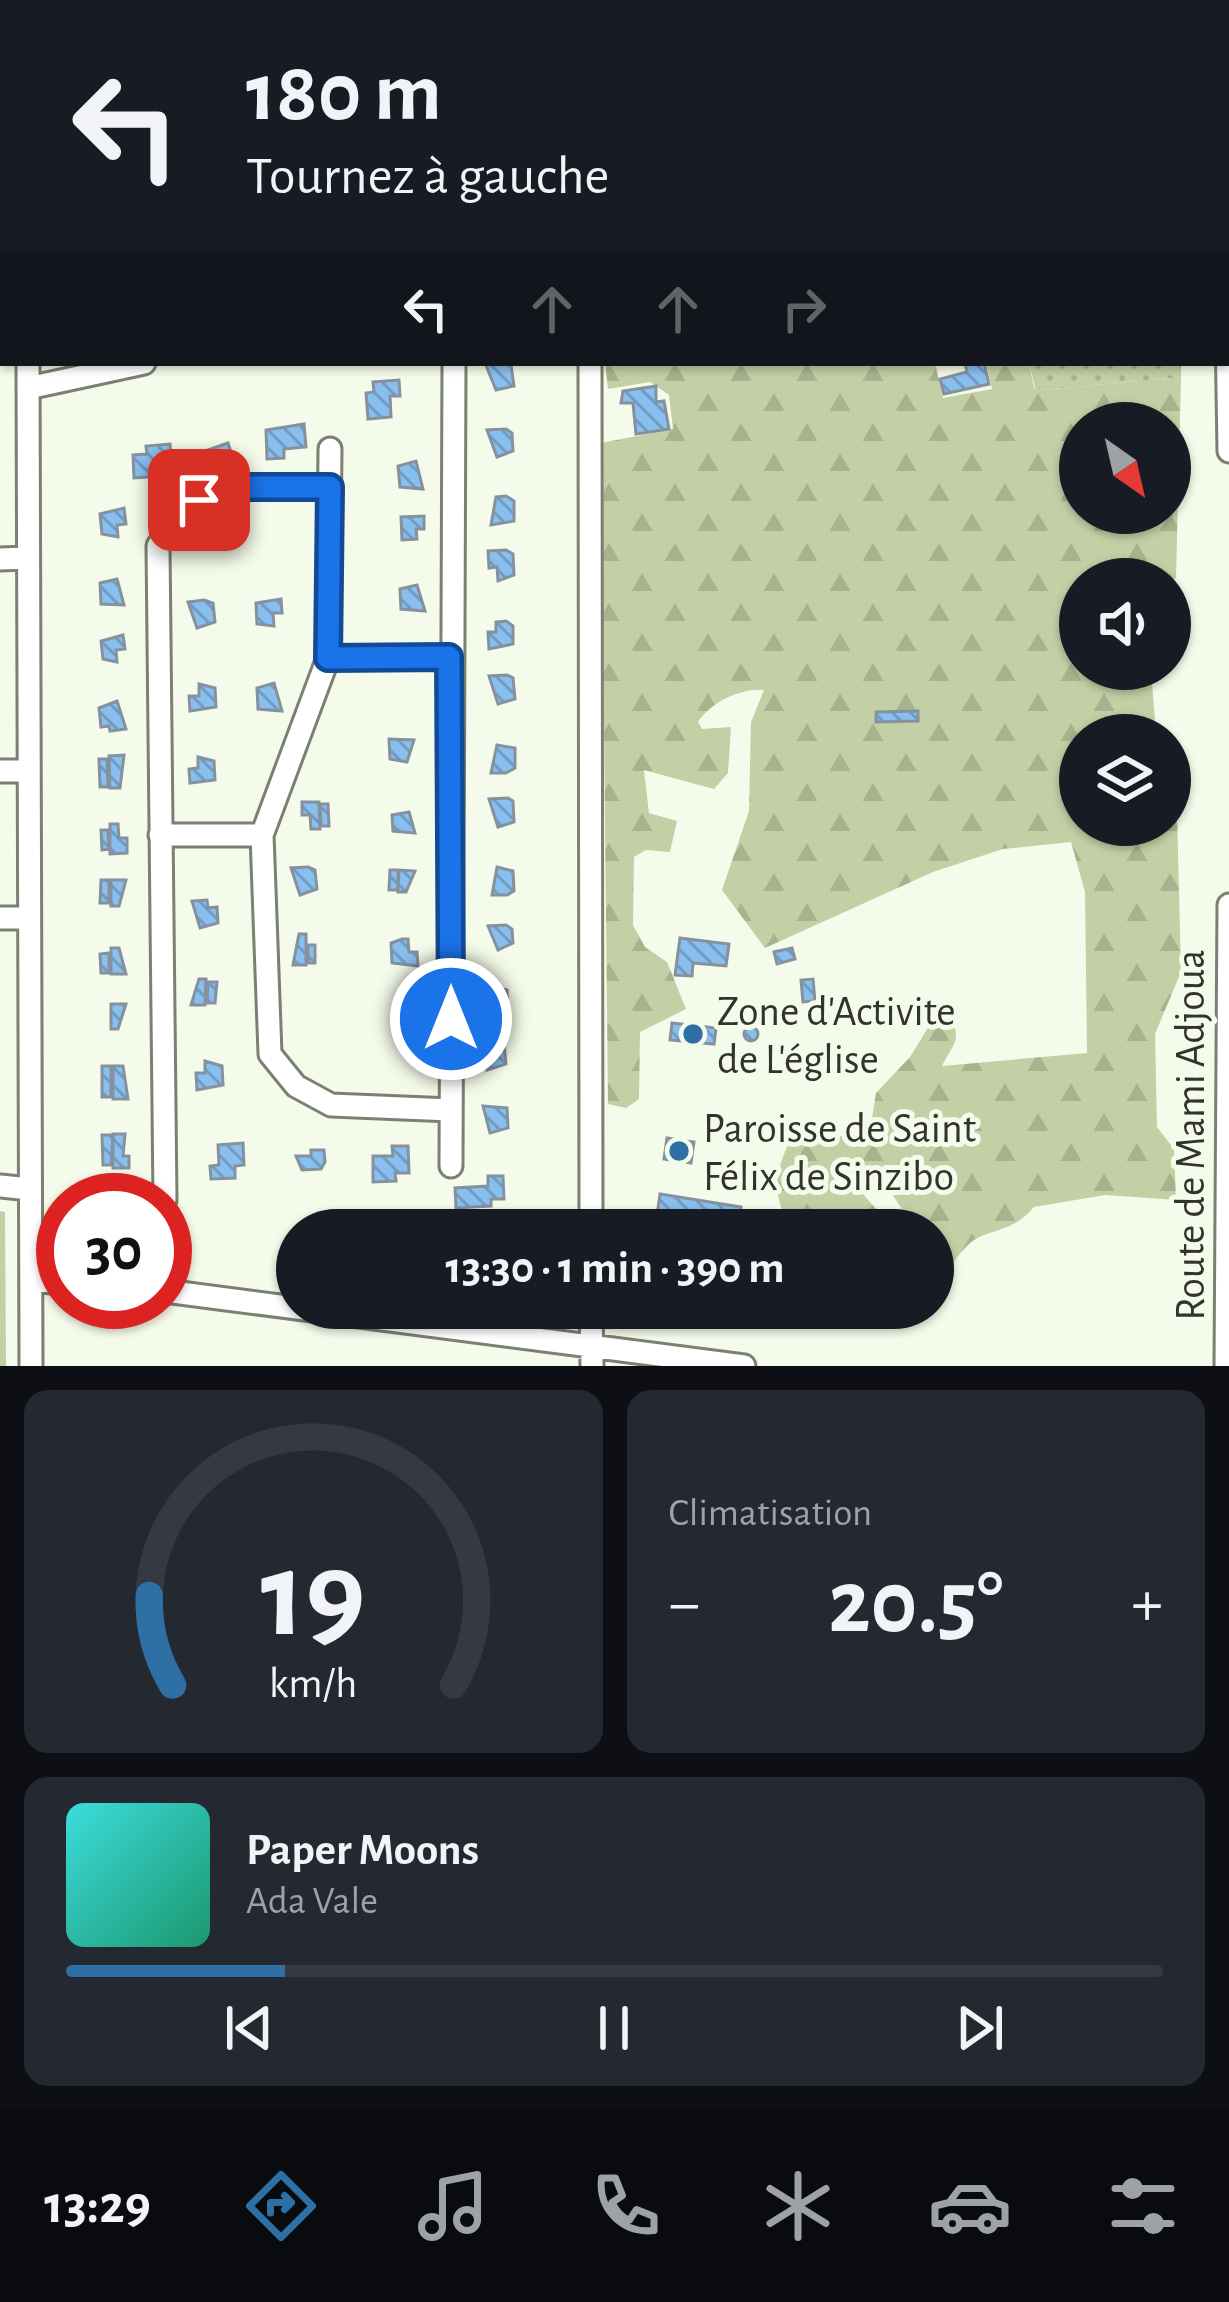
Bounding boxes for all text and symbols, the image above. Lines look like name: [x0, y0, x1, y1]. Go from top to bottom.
icon: left: [48, 48, 204, 204]
text: 180 m: [246, 52, 442, 136]
text: Tournez à gauche: [246, 150, 609, 204]
icon: left: [393, 276, 459, 342]
icon: ahead: [519, 276, 585, 342]
icon: ahead: [645, 276, 711, 342]
icon: right: [771, 276, 837, 342]
north arrow: [1059, 402, 1191, 534]
map controls: [1059, 402, 1191, 846]
pin: [148, 449, 250, 551]
icon: arrive: [166, 467, 232, 533]
button: sound: [1059, 558, 1191, 690]
button: layers: [1059, 714, 1191, 846]
street label: Route de Mami Adjoua: [1170, 949, 1212, 1321]
position arrow: [388, 956, 514, 1082]
place label: Zone d'Activite de L'église: [717, 991, 956, 1081]
marker: Zone d'Activite de L'église: [680, 1021, 706, 1047]
place label: Paroisse de Saint Félix de Sinzibo: [703, 1108, 976, 1198]
marker: Paroisse de Saint Félix de Sinzibo: [666, 1138, 692, 1164]
speed limit sign: 30: [36, 1173, 192, 1329]
text: 13:30 · 1 min · 390 m: [445, 1246, 785, 1291]
text: Climatisation: [669, 1494, 872, 1533]
text: 19: [261, 1534, 366, 1659]
text: 20.5°: [828, 1559, 1003, 1649]
text: −: [669, 1571, 700, 1637]
text: +: [1131, 1571, 1163, 1637]
text: km/h: [269, 1662, 357, 1705]
text: Paper Moons: [246, 1828, 479, 1873]
text: Ada Vale: [246, 1882, 378, 1921]
icon: previous: [216, 1995, 282, 2061]
icon: pause: [581, 1995, 647, 2061]
icon: next: [947, 1995, 1013, 2061]
icon: directions: [239, 2164, 323, 2248]
icon: music: [411, 2164, 495, 2248]
icon: phone: [584, 2164, 668, 2248]
icon: climate: [756, 2164, 840, 2248]
icon: car: [928, 2164, 1012, 2248]
icon: filters: [1101, 2164, 1185, 2248]
text: 13:29: [44, 2179, 151, 2233]

